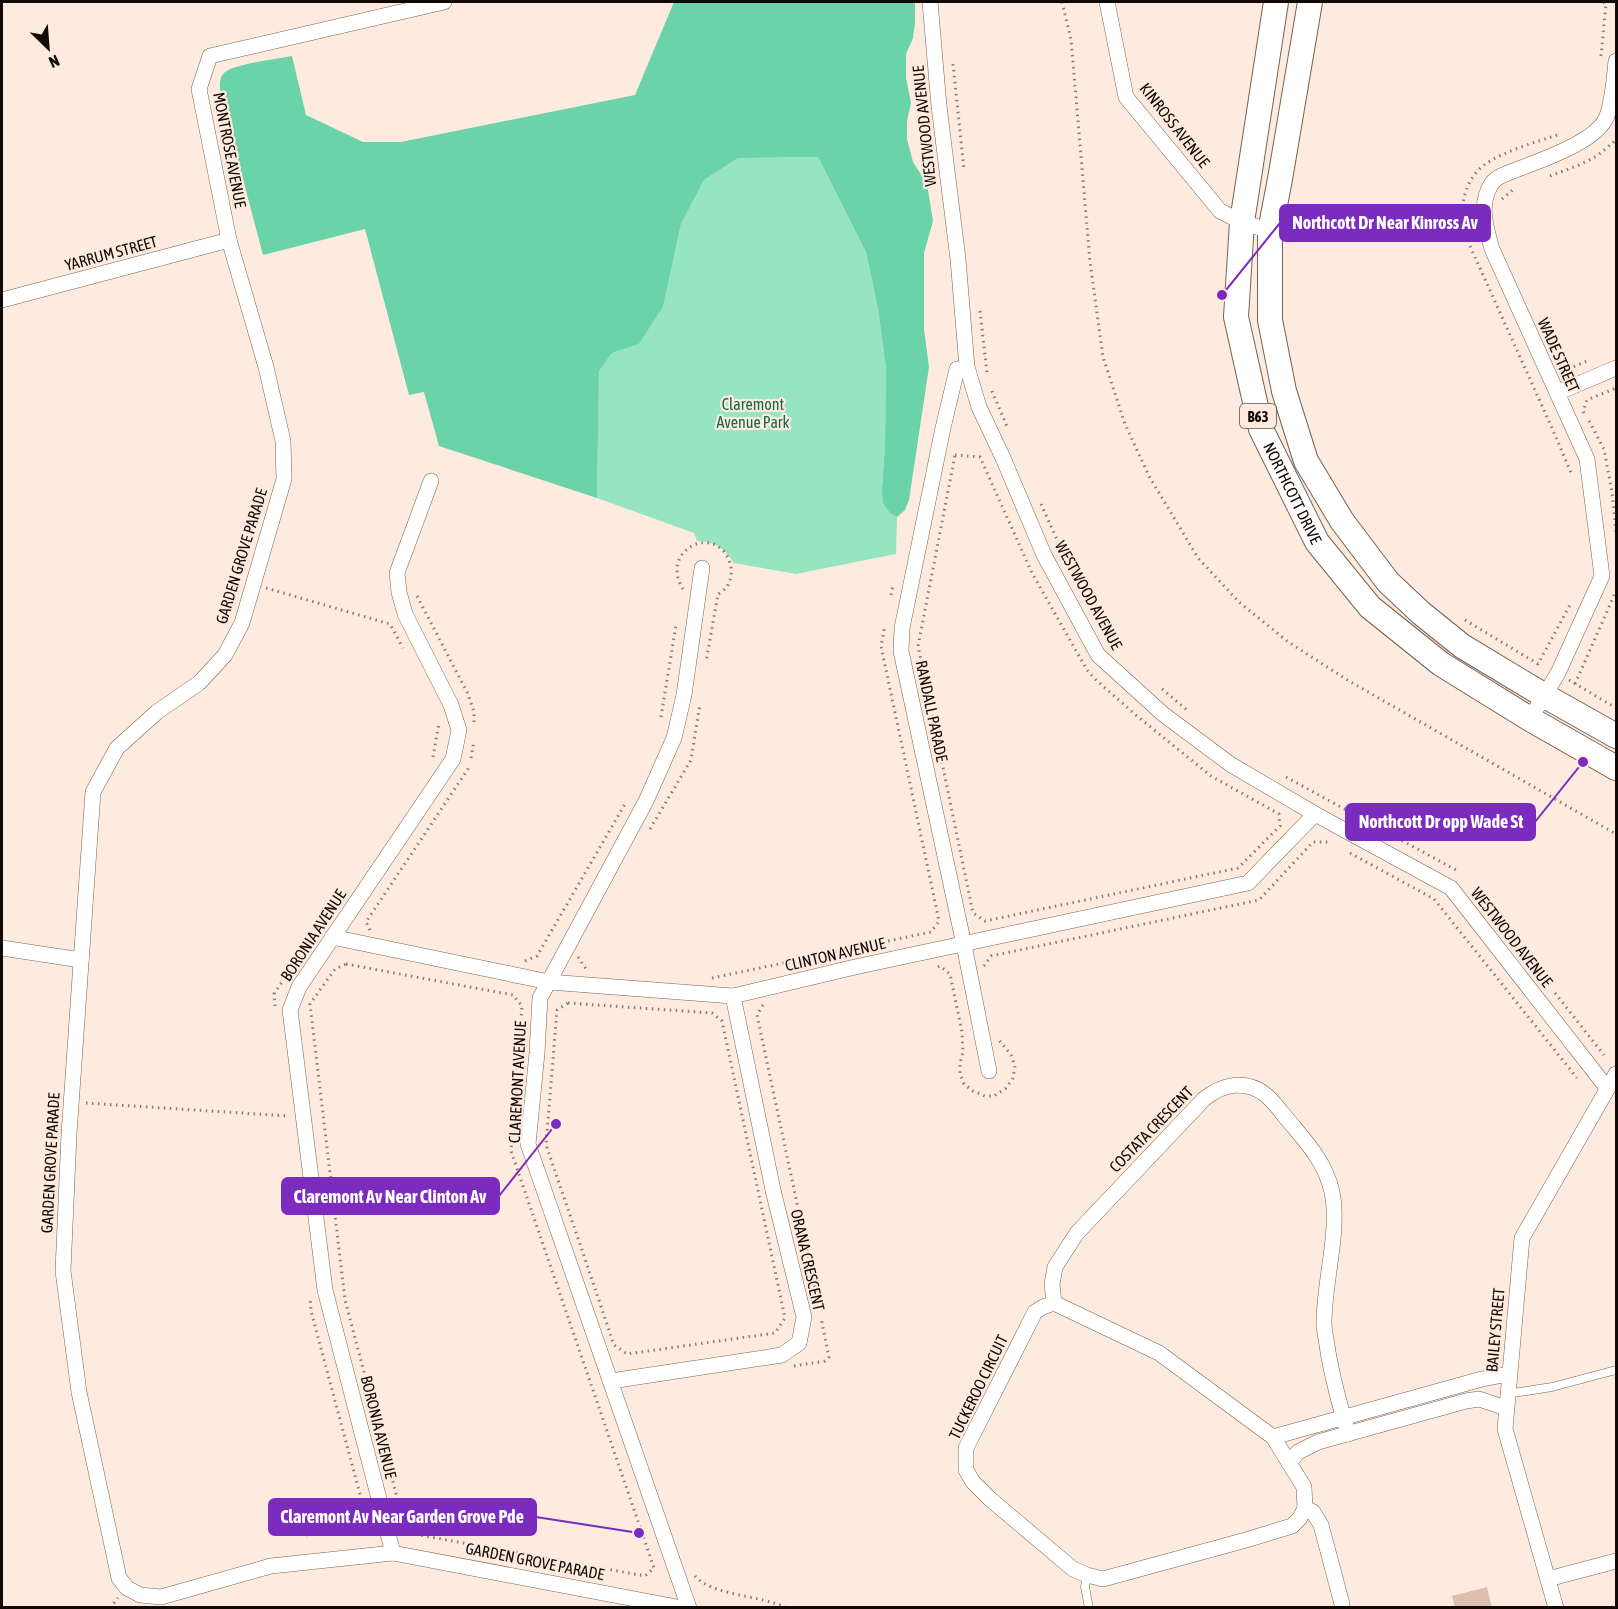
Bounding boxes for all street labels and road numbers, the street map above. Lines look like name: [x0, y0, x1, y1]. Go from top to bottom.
street label: WESTWOOD AVENUE: [909, 65, 939, 187]
street label: KINROSS AVENUE: [1136, 79, 1214, 171]
street label: MONTROSE AVENUE: [210, 91, 250, 209]
street label: YARRUM STREET: [63, 232, 159, 274]
street label: WADE STREET: [1535, 315, 1583, 395]
road number: B63: [1240, 404, 1276, 428]
street label: NORTHCOTT DRIVE: [1260, 439, 1326, 547]
street label: GARDEN GROVE PARADE: [212, 486, 270, 626]
street label: WESTWOOD AVENUE: [1052, 538, 1126, 653]
street label: RANDALL PARADE: [912, 659, 952, 764]
street label: WESTWOOD AVENUE: [1468, 884, 1557, 990]
street label: BORONIA AVENUE: [277, 886, 349, 984]
street label: CLINTON AVENUE: [783, 934, 887, 974]
street label: CLAREMONT AVENUE: [505, 1020, 529, 1144]
street label: COSTATA CRESCENT: [1106, 1082, 1196, 1176]
street label: GARDEN GROVE PARADE: [37, 1092, 63, 1234]
street label: ORANA CRESCENT: [788, 1207, 828, 1313]
street label: BAILEY STREET: [1482, 1287, 1508, 1373]
street label: TUCKEROO CIRCUIT: [945, 1332, 1011, 1442]
street label: BORONIA AVENUE: [358, 1374, 401, 1481]
street label: GARDEN GROVE PARADE: [464, 1539, 606, 1583]

